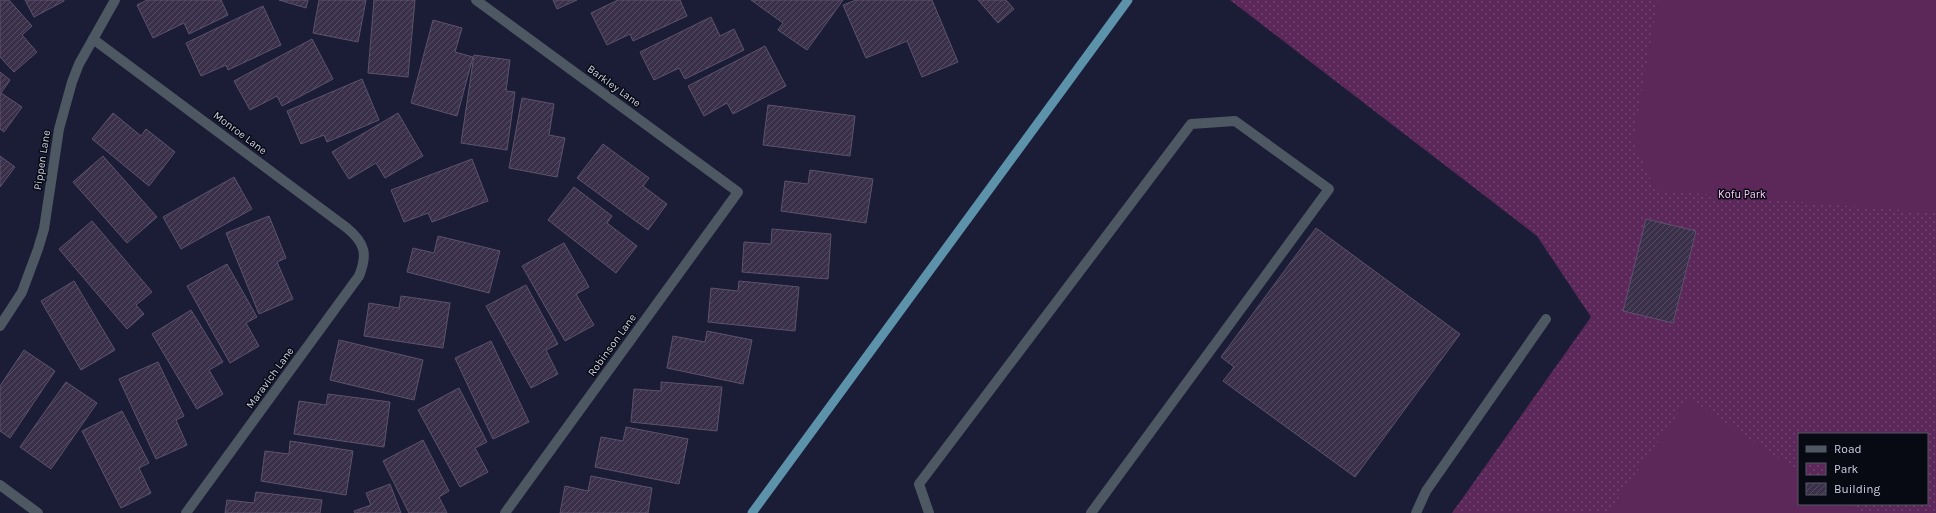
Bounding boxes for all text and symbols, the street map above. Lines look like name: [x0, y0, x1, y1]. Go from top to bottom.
street label: Barkley Lane: [585, 62, 644, 110]
street label: Monroe Lane: [211, 109, 270, 158]
street label: Pippen Lane: [31, 129, 53, 191]
park label: Kofu Park: [1718, 188, 1766, 201]
street label: Robinson Lane: [585, 311, 639, 379]
street label: Maravich Lane: [243, 345, 297, 411]
legend: [1798, 433, 1928, 505]
text: Road: [1834, 442, 1862, 456]
text: Park: [1834, 462, 1859, 476]
text: Building: [1834, 482, 1881, 496]

